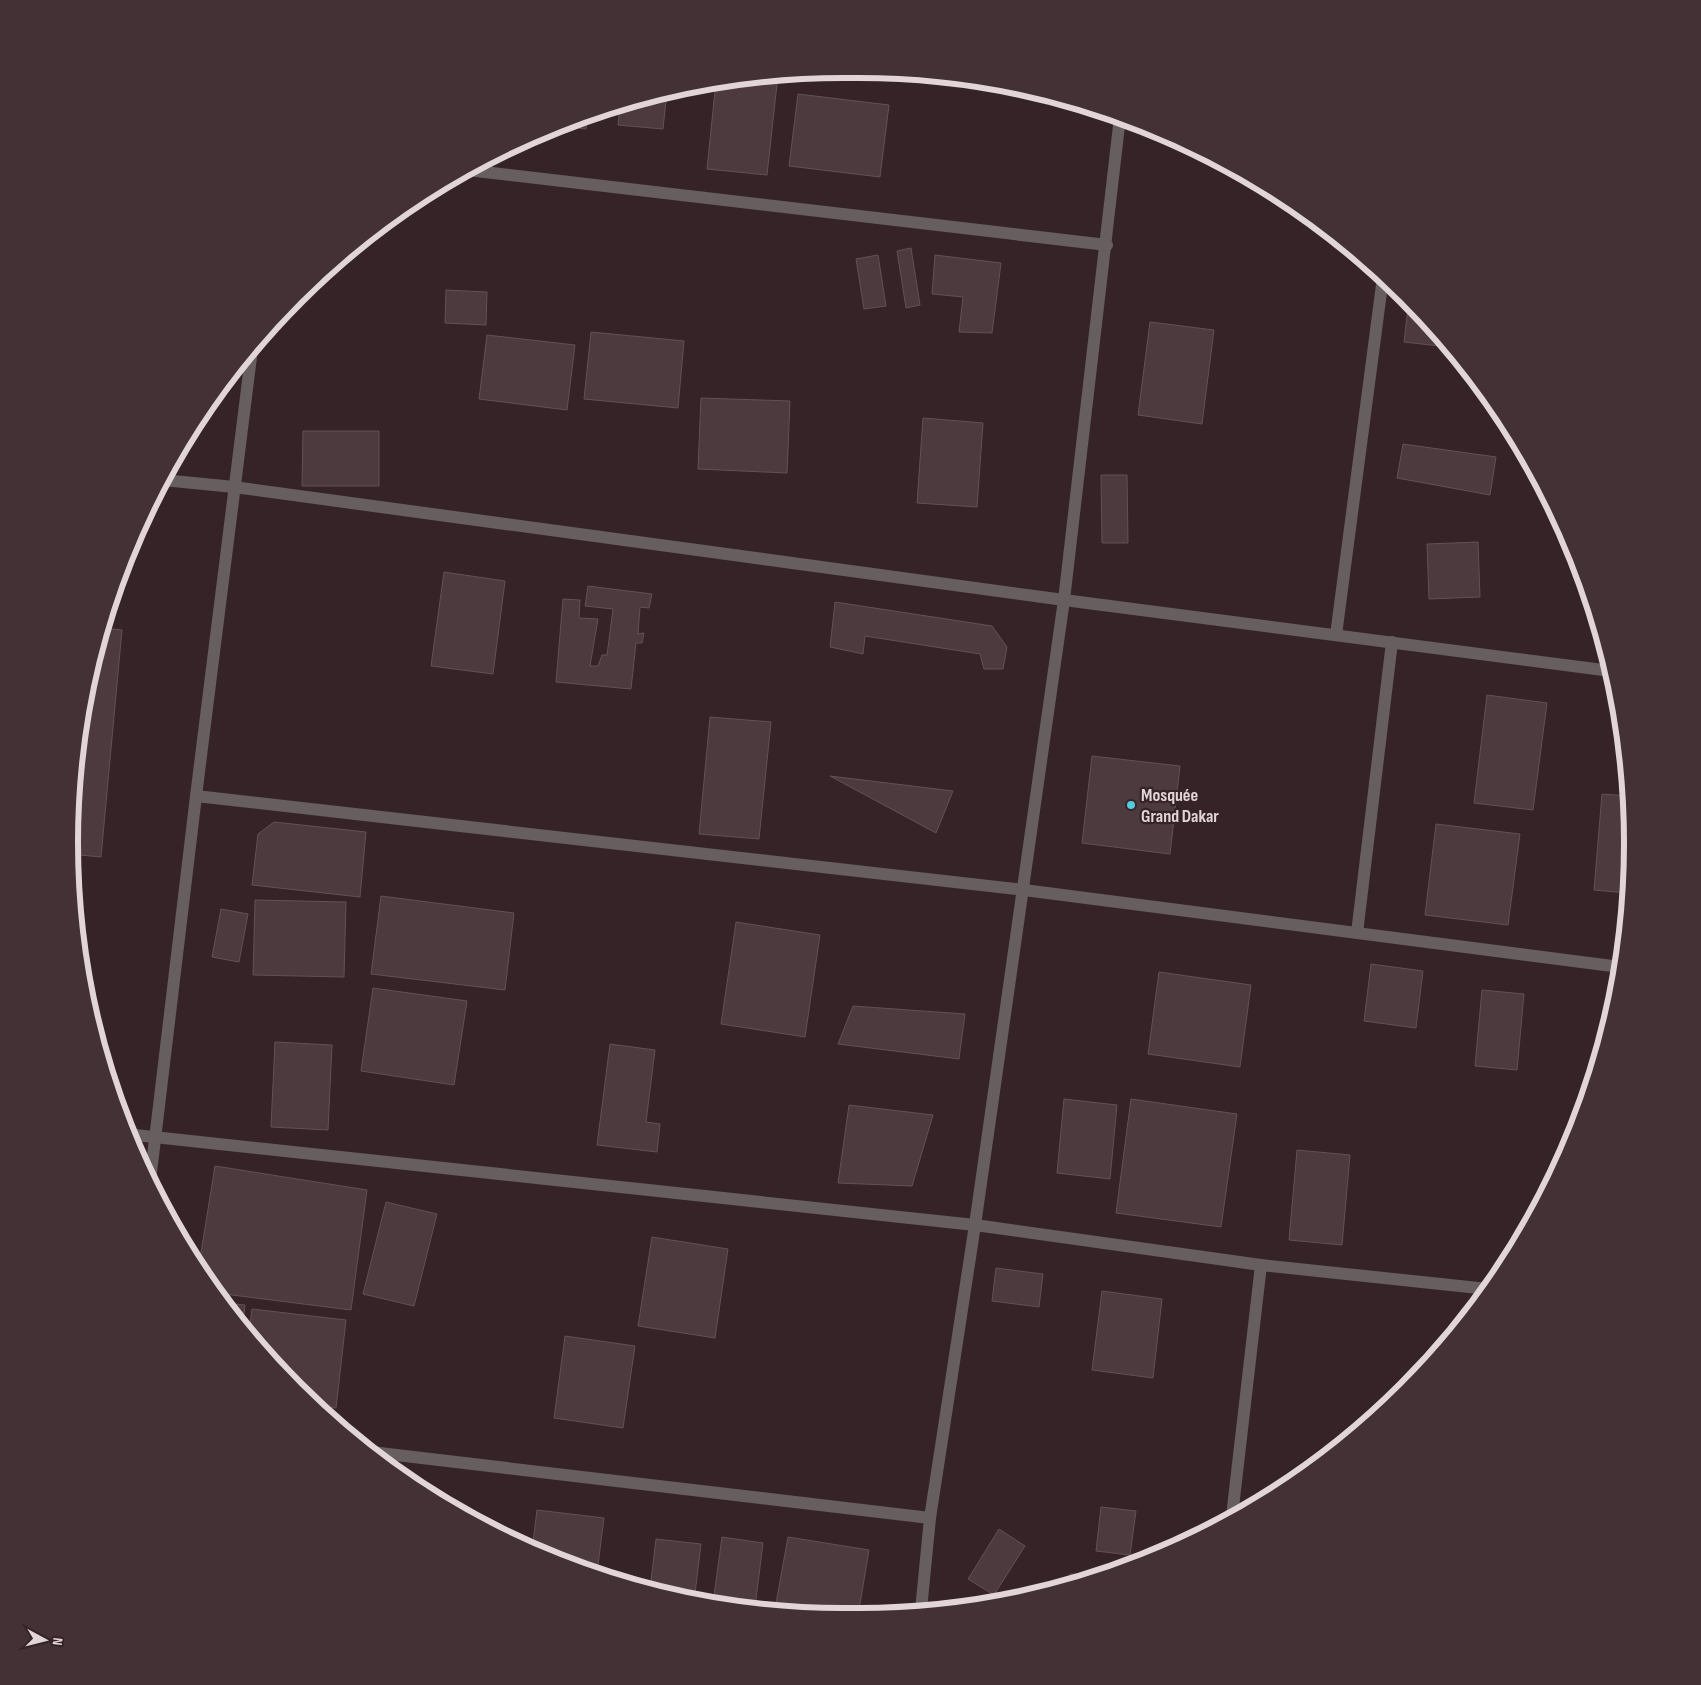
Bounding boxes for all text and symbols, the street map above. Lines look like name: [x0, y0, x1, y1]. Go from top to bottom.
place label: Mosquée Grand Dakar: [1141, 785, 1219, 827]
marker: Mosquée Grand Dakar: [1125, 799, 1137, 811]
north arrow: [20, 1615, 70, 1665]
text: N: [49, 1637, 66, 1646]

